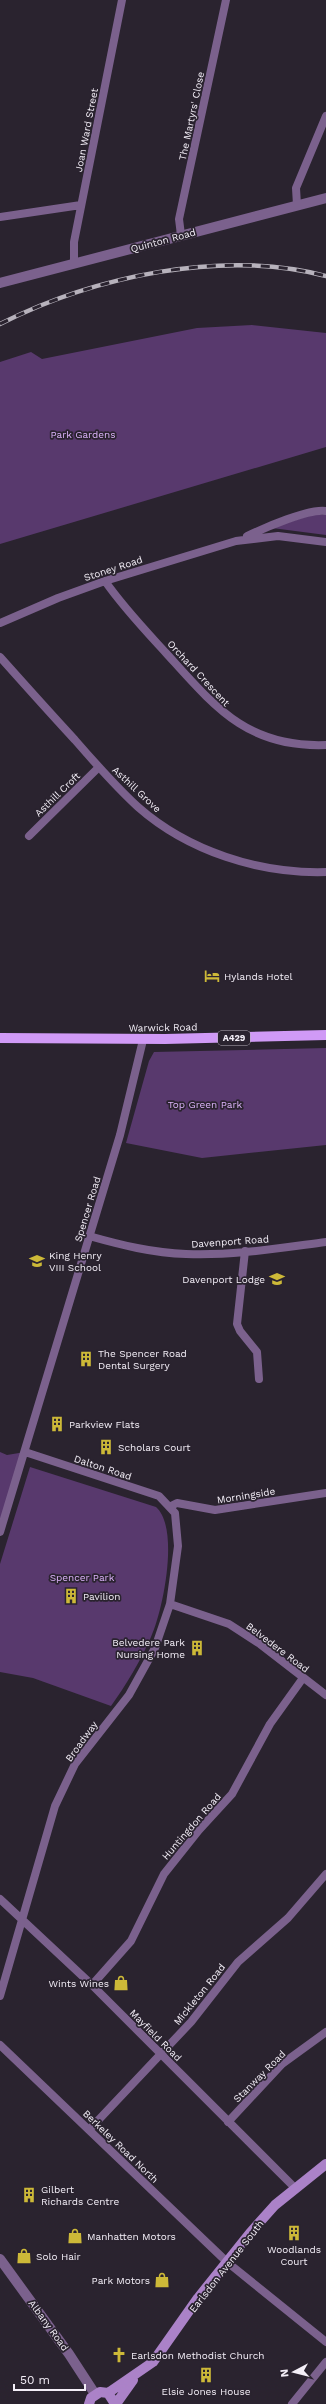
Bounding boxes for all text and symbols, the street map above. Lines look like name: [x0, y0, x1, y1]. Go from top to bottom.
street label: The Martyrs' Close: [177, 71, 206, 161]
street label: Joan Ward Street: [73, 86, 100, 173]
street label: Quinton Road: [130, 227, 197, 254]
park label: Park Gardens: [50, 429, 116, 440]
street label: Stoney Road: [82, 554, 144, 583]
street label: Orchard Crescent: [165, 638, 232, 709]
street label: Asthill Grove: [110, 764, 163, 815]
street label: Asthill Croft: [33, 770, 83, 819]
hotel icon: Hylands Hotel: [203, 967, 221, 985]
place label: Hylands Hotel: [224, 971, 293, 982]
street label: Warwick Road: [128, 1021, 198, 1034]
road number: A429: [218, 1031, 250, 1045]
park label: Top Green Park: [168, 1099, 243, 1110]
street label: Spencer Road: [72, 1175, 103, 1243]
street label: Davenport Road: [191, 1233, 269, 1250]
place label: King Henry VIII School: [49, 1250, 102, 1273]
school or university icon: King Henry VIII School: [28, 1252, 46, 1270]
school or university icon: Davenport Lodge: [268, 1270, 286, 1288]
place label: Davenport Lodge: [182, 1274, 265, 1285]
place label: The Spencer Road Dental Surgery: [98, 1348, 187, 1371]
building icon: The Spencer Road Dental Surgery: [77, 1350, 95, 1368]
building icon: Parkview Flats: [48, 1415, 66, 1433]
place label: Parkview Flats: [69, 1419, 140, 1430]
building icon: Scholars Court: [97, 1438, 115, 1456]
place label: Scholars Court: [118, 1442, 191, 1453]
street label: Dalton Road: [73, 1453, 133, 1482]
street label: Morningside: [216, 1485, 276, 1506]
park label: Spencer Park: [50, 1572, 115, 1583]
building icon: Pavilion: [62, 1587, 80, 1605]
place label: Pavilion: [83, 1591, 120, 1602]
street label: Belvedere Road: [244, 1620, 311, 1675]
place label: Belvedere Park Nursing Home: [112, 1637, 185, 1660]
building icon: Belvedere Park Nursing Home: [188, 1639, 206, 1657]
street label: Broadway: [63, 1718, 100, 1764]
street label: Huntingdon Road: [160, 1791, 223, 1862]
street label: Mickleton Road: [171, 1962, 227, 2027]
shop icon: Wints Wines: [112, 1974, 130, 1992]
place label: Wints Wines: [48, 1978, 109, 1989]
street label: Mayfield Road: [128, 2007, 184, 2063]
street label: Stanway Road: [231, 2048, 288, 2105]
street label: Berkeley Road North: [81, 2108, 160, 2185]
place label: Gilbert Richards Centre: [41, 2184, 119, 2207]
building icon: Gilbert Richards Centre: [20, 2186, 38, 2204]
street label: Earlsdon Avenue South: [187, 2218, 266, 2314]
building icon: Woodlands Court: [285, 2224, 303, 2242]
shop icon: Manhatten Motors: [66, 2227, 84, 2245]
place label: Manhatten Motors: [87, 2231, 176, 2242]
place label: Woodlands Court: [267, 2244, 321, 2267]
shop icon: Solo Hair: [15, 2247, 33, 2265]
place label: Solo Hair: [36, 2251, 81, 2262]
shop icon: Park Motors: [153, 2271, 171, 2289]
place label: Park Motors: [92, 2275, 150, 2286]
street label: Albany Road: [26, 2298, 71, 2353]
church icon: Earlsdon Methodist Church: [110, 2346, 128, 2364]
place label: Earlsdon Methodist Church: [131, 2350, 265, 2361]
north arrow: [274, 2352, 314, 2392]
scale bar: [14, 2366, 85, 2392]
building icon: Elsie Jones House: [197, 2366, 215, 2384]
text: N: [278, 2368, 292, 2378]
text: 50 m: [20, 2373, 50, 2387]
place label: Elsie Jones House: [162, 2386, 251, 2397]

